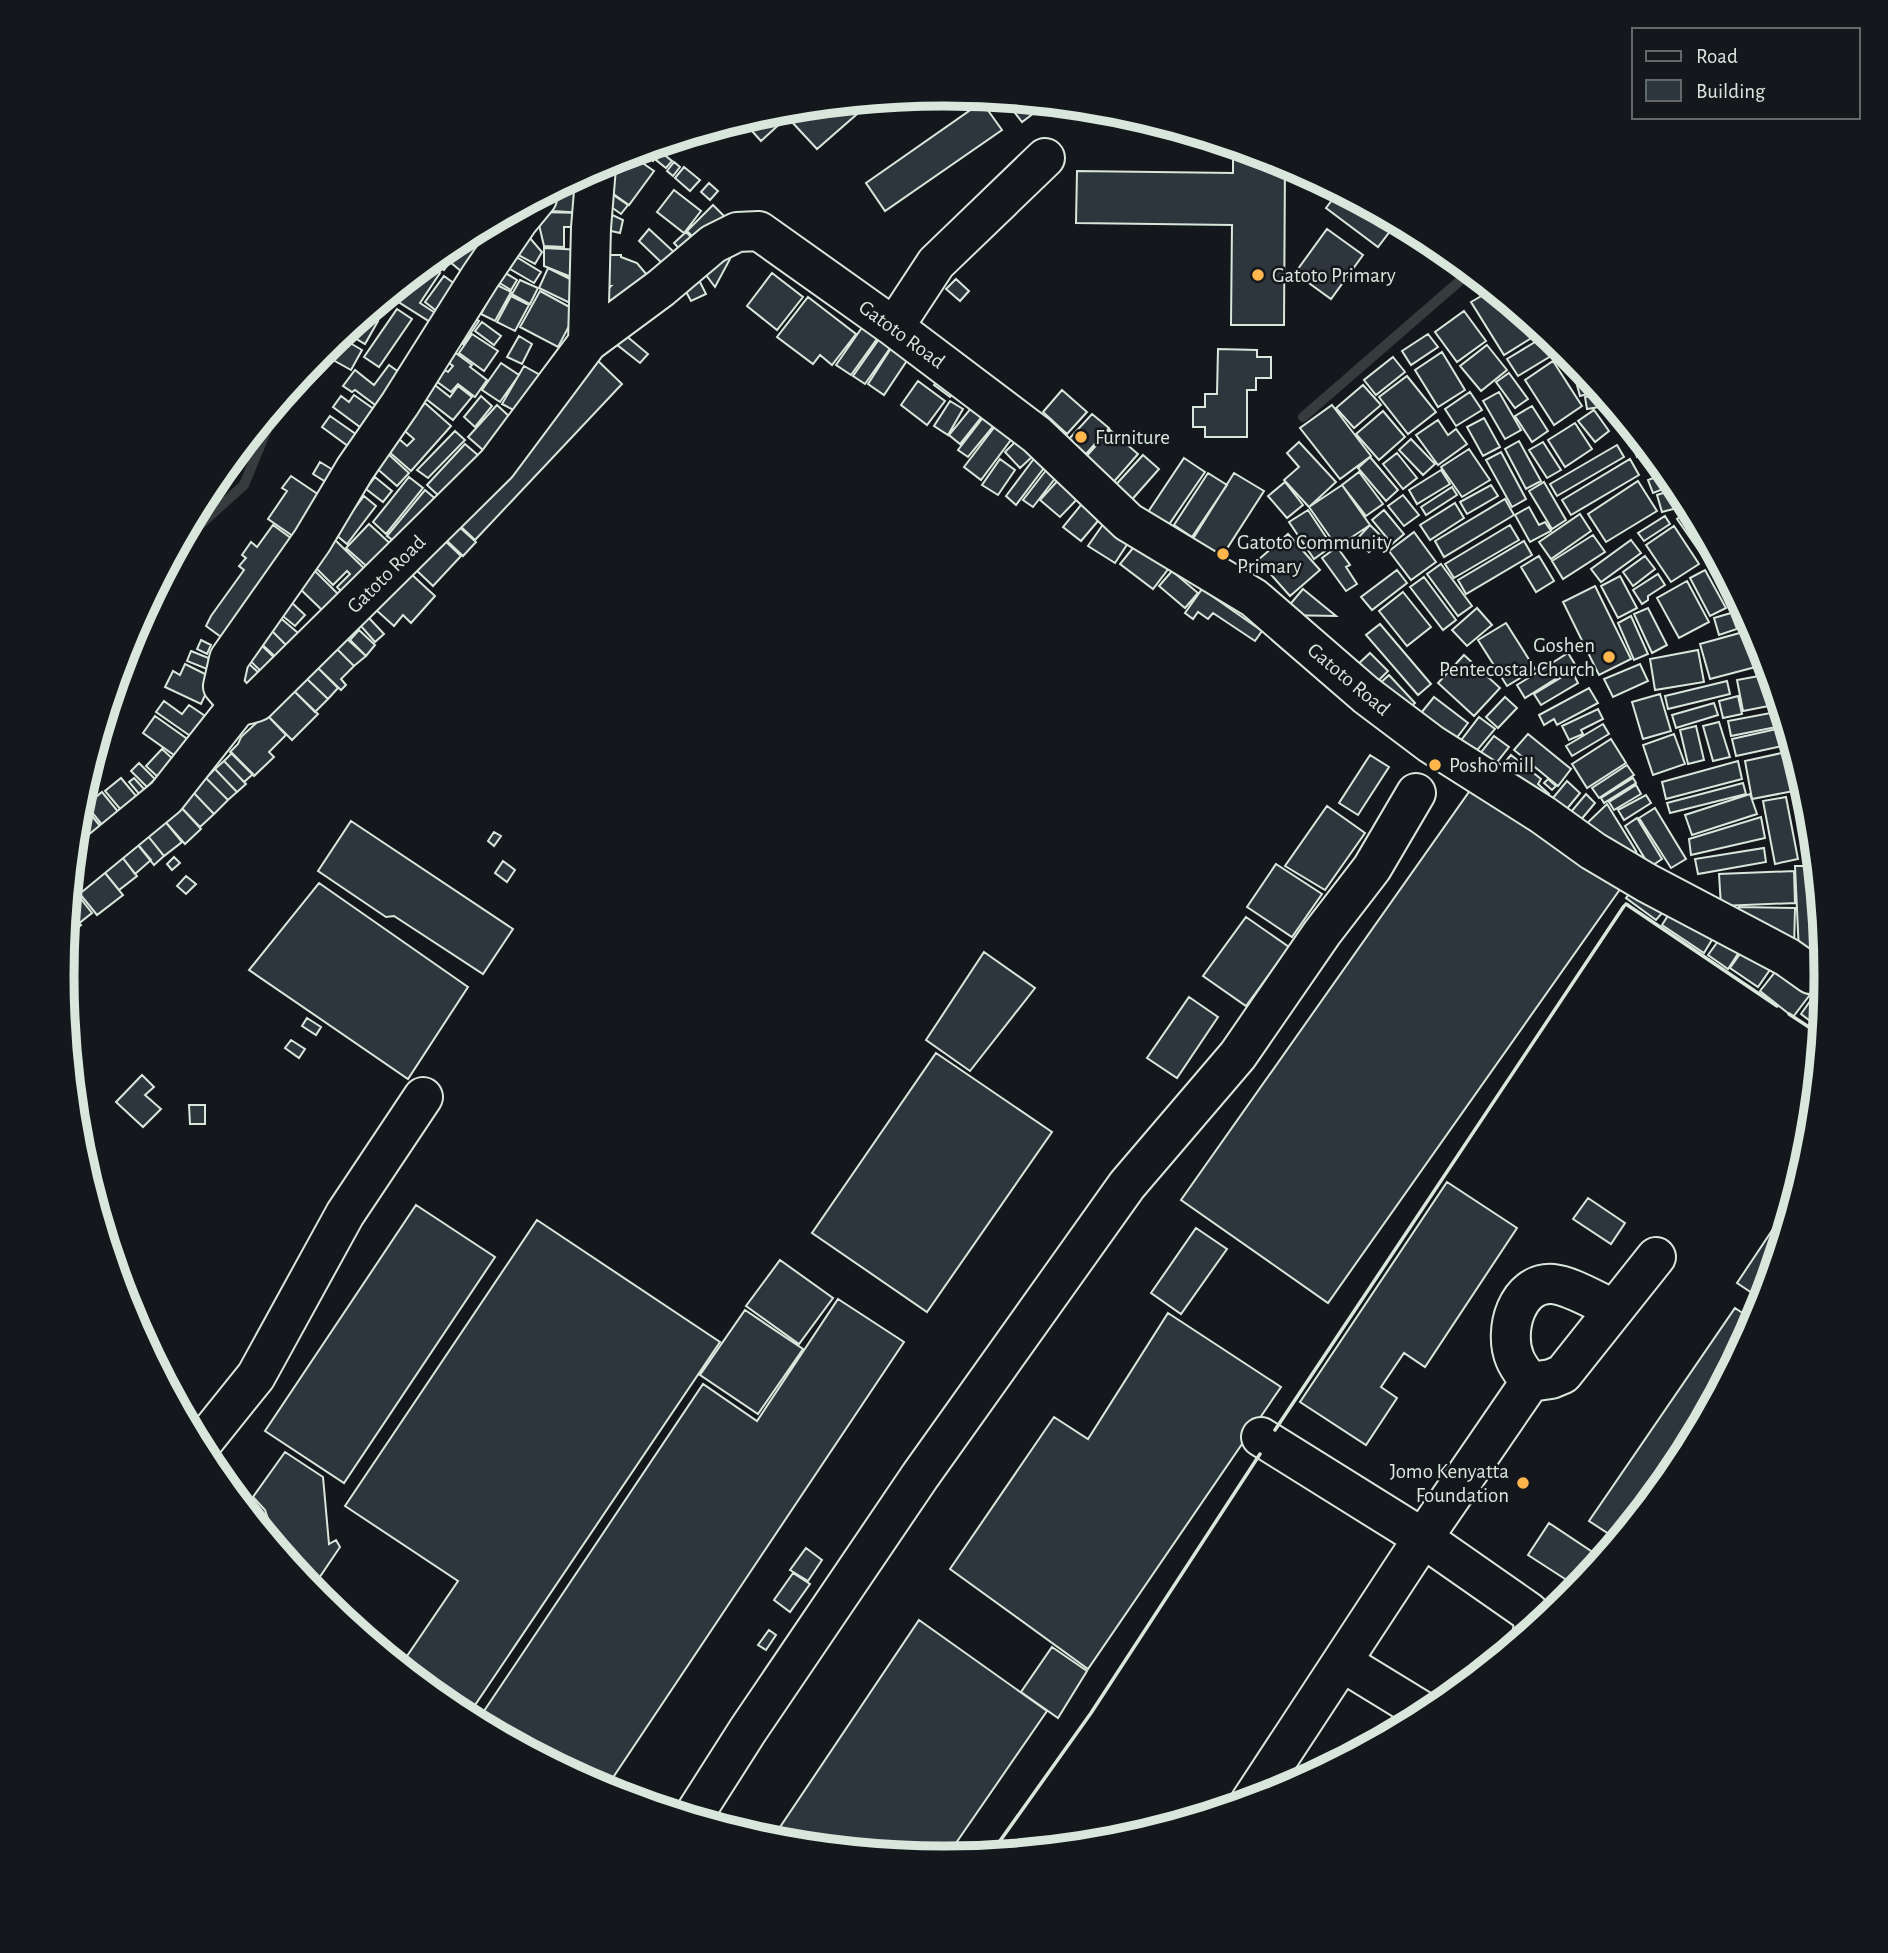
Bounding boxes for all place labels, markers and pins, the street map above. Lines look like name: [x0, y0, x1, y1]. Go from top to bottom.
place label: Gatoto Primary: [1272, 265, 1396, 286]
marker: Gatoto Primary: [1250, 267, 1266, 283]
place label: Furniture: [1095, 427, 1170, 448]
marker: Furniture: [1073, 429, 1089, 445]
place label: Gatoto Community Primary: [1237, 532, 1392, 577]
marker: Gatoto Community Primary: [1215, 546, 1231, 562]
place label: Goshen Pentecostal Church: [1439, 635, 1595, 680]
marker: Goshen Pentecostal Church: [1601, 649, 1617, 665]
place label: Posho mill: [1449, 755, 1534, 776]
marker: Posho mill: [1427, 757, 1443, 773]
place label: Jomo Kenyatta Foundation: [1390, 1461, 1509, 1506]
marker: Jomo Kenyatta Foundation: [1515, 1475, 1531, 1491]

